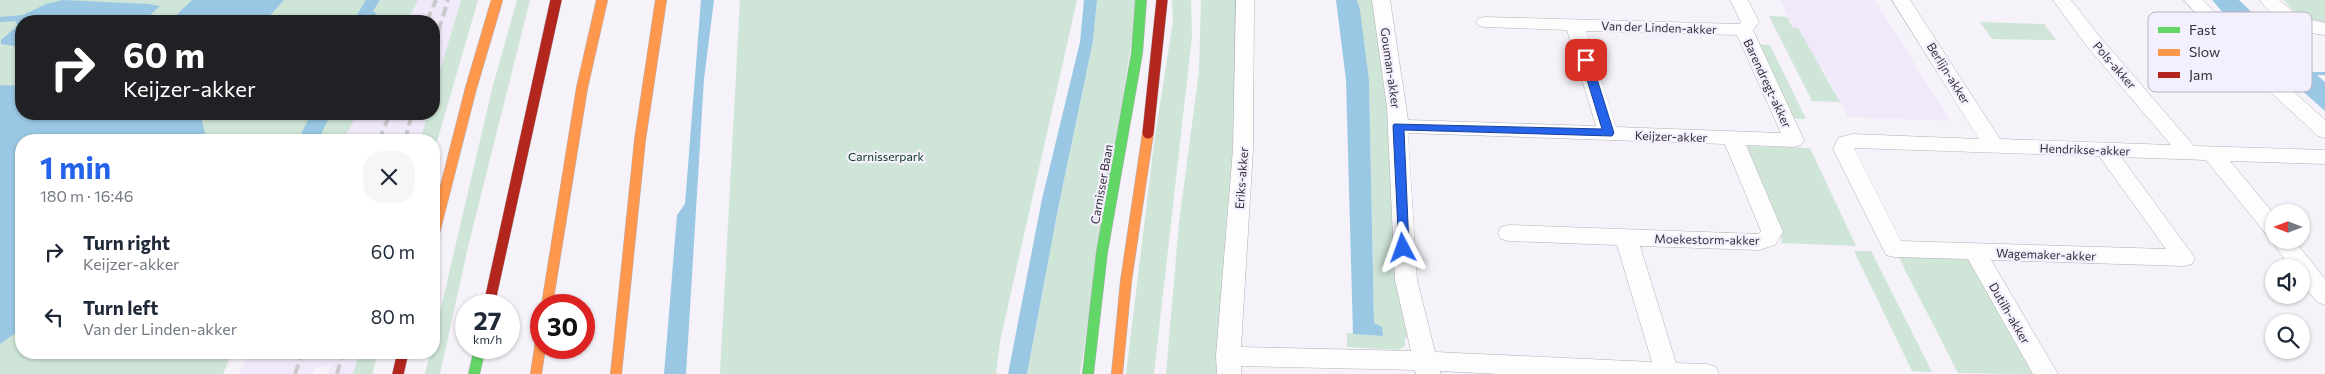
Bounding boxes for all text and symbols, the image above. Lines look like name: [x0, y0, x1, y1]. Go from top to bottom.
legend: [2148, 12, 2312, 92]
street label: Van der Linden-akker: [1601, 18, 1717, 36]
text: Fast: [2189, 21, 2216, 38]
street label: Gouman-akker: [1378, 27, 1404, 110]
text: 60 m: [123, 32, 205, 75]
icon: right: [40, 35, 105, 100]
street label: Barendregt-akker: [1741, 36, 1795, 130]
street label: Pols-akker: [2091, 38, 2140, 92]
pin: [1565, 39, 1607, 81]
street label: Berlijn-akker: [1924, 40, 1974, 107]
text: Slow: [2189, 43, 2220, 60]
icon: arrive: [1572, 46, 1600, 74]
text: Jam: [2189, 66, 2213, 83]
text: Keijzer-akker: [123, 75, 256, 102]
street label: Keijzer-akker: [1635, 128, 1708, 144]
street label: Hendrikse-akker: [2040, 140, 2131, 158]
street label: Carnisser Baan: [1087, 143, 1115, 225]
street label: Eriks-akker: [1232, 146, 1250, 209]
text: 1 min: [40, 148, 111, 185]
park label: Carnisserpark: [848, 149, 924, 163]
button: close: [363, 151, 415, 203]
text: 180 m · 16:46: [40, 186, 134, 205]
north arrow: [2265, 204, 2310, 249]
map controls: [2265, 204, 2310, 359]
position arrow: [1376, 221, 1428, 273]
text: Turn right: [83, 231, 170, 254]
street label: Moekestorm-akker: [1654, 231, 1760, 247]
icon: right: [40, 238, 68, 266]
text: 60 m: [371, 240, 415, 263]
street label: Wagemaker-akker: [1996, 245, 2096, 263]
text: Keijzer-akker: [83, 254, 180, 273]
button: sound: [2265, 259, 2310, 304]
street label: Dutilh-akker: [1987, 280, 2033, 346]
speed limit sign: 30: [530, 294, 595, 359]
text: Turn left: [83, 296, 158, 319]
icon: left: [40, 303, 68, 331]
text: 80 m: [371, 305, 415, 328]
text: 27: [474, 305, 501, 335]
button: search: [2265, 314, 2310, 359]
text: Van der Linden-akker: [83, 319, 237, 338]
text: km/h: [473, 332, 502, 346]

